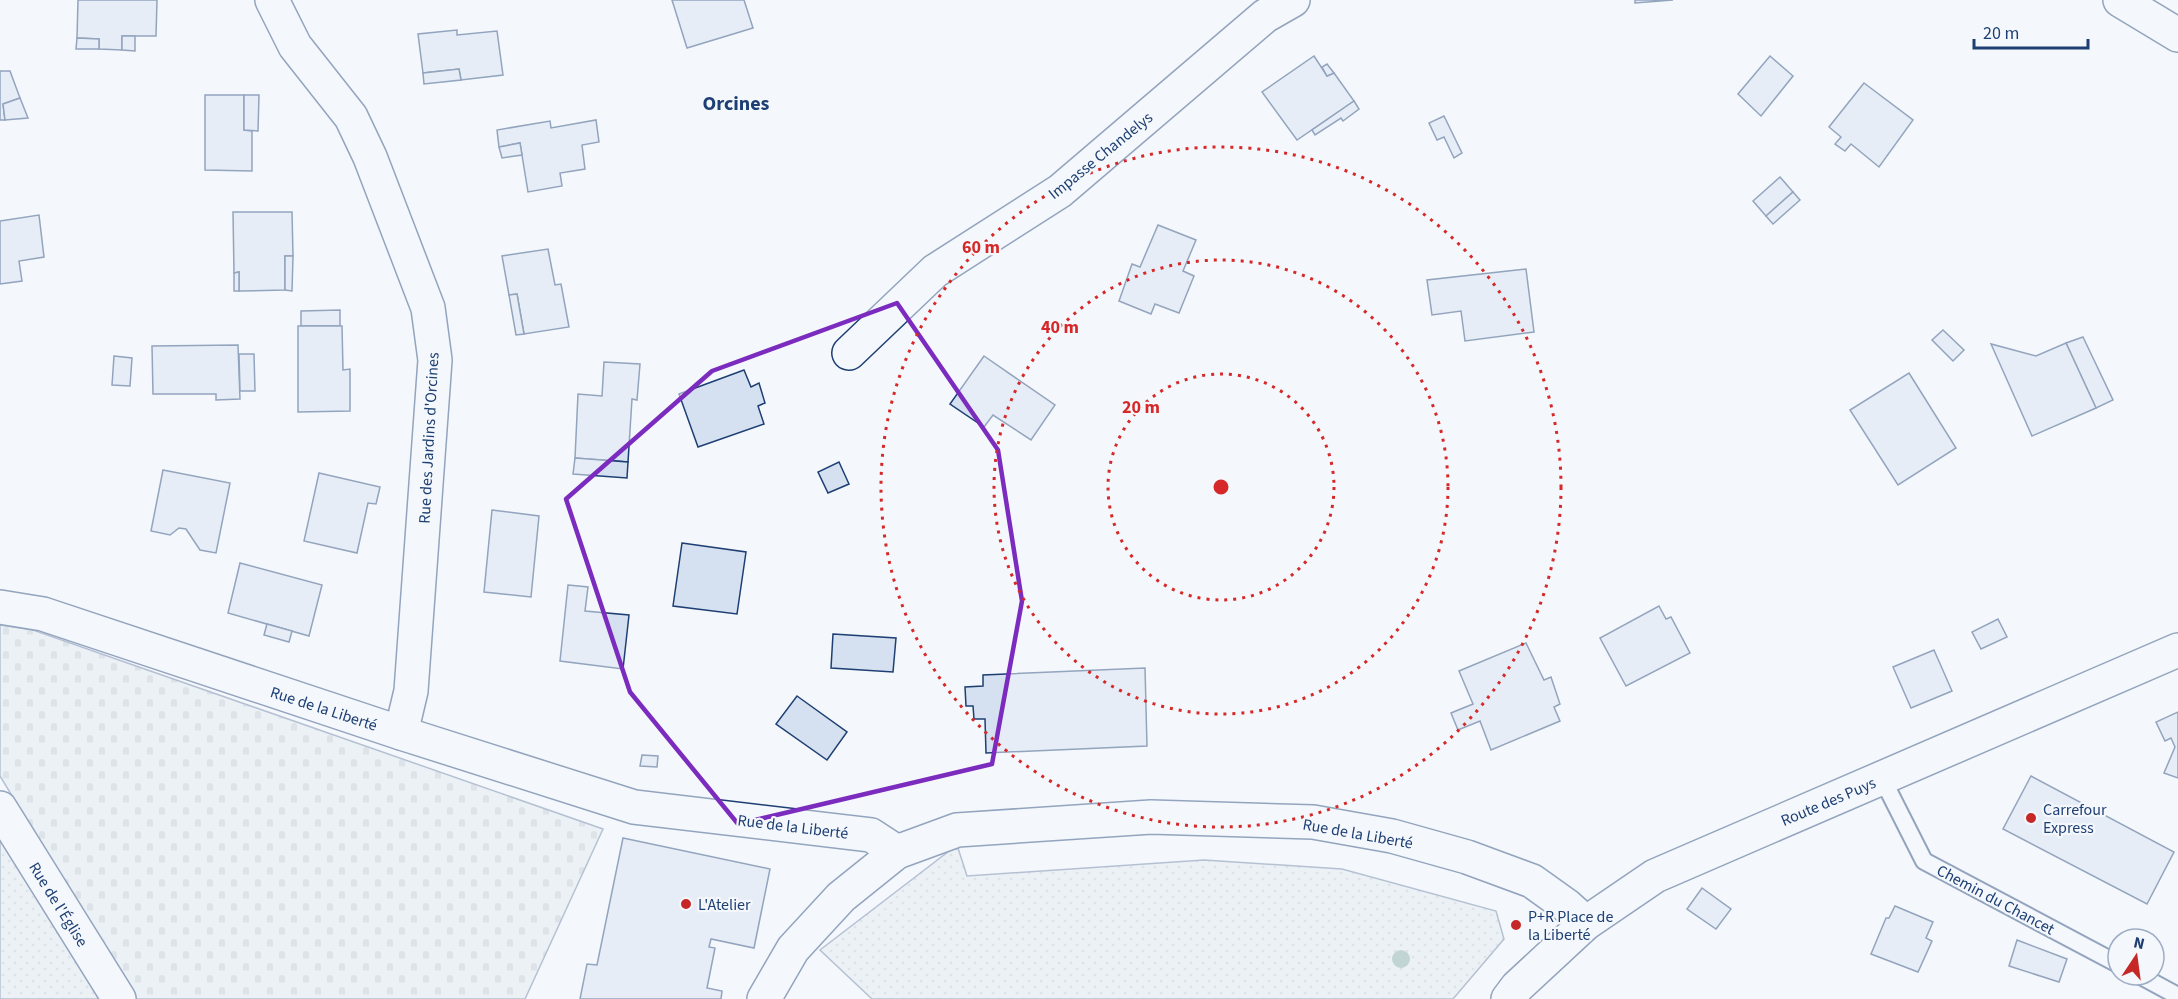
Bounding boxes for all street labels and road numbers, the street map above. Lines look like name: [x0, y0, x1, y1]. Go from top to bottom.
street label: Impasse Chandelys: [1044, 107, 1158, 205]
street label: Rue des Jardins d'Orcines: [414, 351, 444, 524]
street label: Rue de la Liberté: [267, 681, 380, 737]
street label: Route des Puys: [1777, 772, 1880, 832]
street label: Rue de la Liberté: [736, 809, 850, 845]
street label: Rue de la Liberté: [1301, 813, 1415, 855]
street label: Rue de l'Église: [23, 858, 93, 951]
street label: Chemin du Chancet: [1933, 860, 2059, 941]

